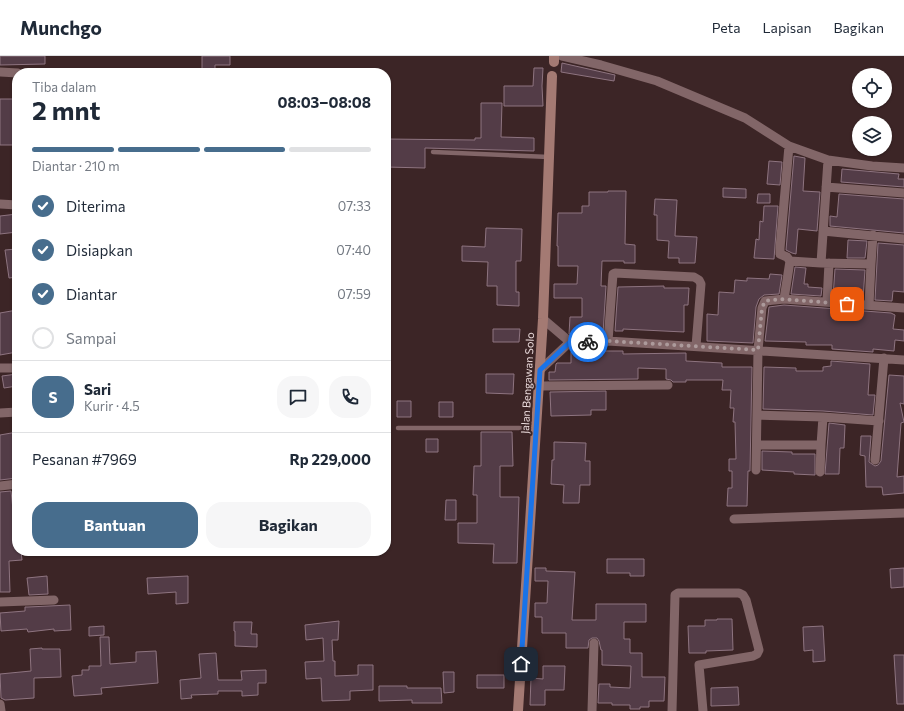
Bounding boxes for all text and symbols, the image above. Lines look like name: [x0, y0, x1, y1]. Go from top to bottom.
text: Munchgo: [20, 16, 102, 39]
text: Peta: [712, 19, 741, 36]
text: Lapisan: [763, 19, 812, 36]
text: Bagikan: [834, 19, 884, 36]
map controls: [852, 68, 892, 156]
button: locate: [852, 68, 892, 108]
text: Tiba dalam: [32, 79, 96, 95]
text: 08:03–08:08: [278, 93, 371, 111]
text: 2 mnt: [32, 94, 100, 125]
button: layers: [852, 116, 892, 156]
text: Diantar · 210 m: [32, 158, 120, 174]
icon: check: [32, 195, 54, 217]
text: Diterima: [66, 197, 126, 215]
text: 07:33: [338, 198, 371, 214]
icon: check: [32, 239, 54, 261]
text: Disiapkan: [66, 241, 133, 259]
text: 07:40: [336, 242, 371, 258]
icon: check: [32, 283, 54, 305]
text: Diantar: [66, 285, 117, 303]
text: 07:59: [337, 286, 371, 302]
pin: [830, 287, 864, 321]
icon: bag: [836, 293, 858, 315]
courier: [568, 322, 608, 362]
text: Sampai: [66, 329, 116, 347]
street label: Jalan Bengawan Solo: [518, 331, 537, 434]
icon: bike: [577, 331, 599, 353]
button: chat: [277, 376, 319, 418]
button: phone: [329, 376, 371, 418]
text: Sari: [84, 380, 111, 398]
text: S: [48, 388, 58, 406]
text: Kurir · 4.5: [84, 398, 140, 414]
text: Pesanan #7969: [32, 450, 137, 468]
text: Rp 229,000: [289, 450, 371, 468]
button: Bantuan: [32, 502, 198, 548]
button: Bagikan: [206, 502, 371, 548]
pin: [504, 647, 538, 681]
icon: home: [510, 653, 532, 675]

